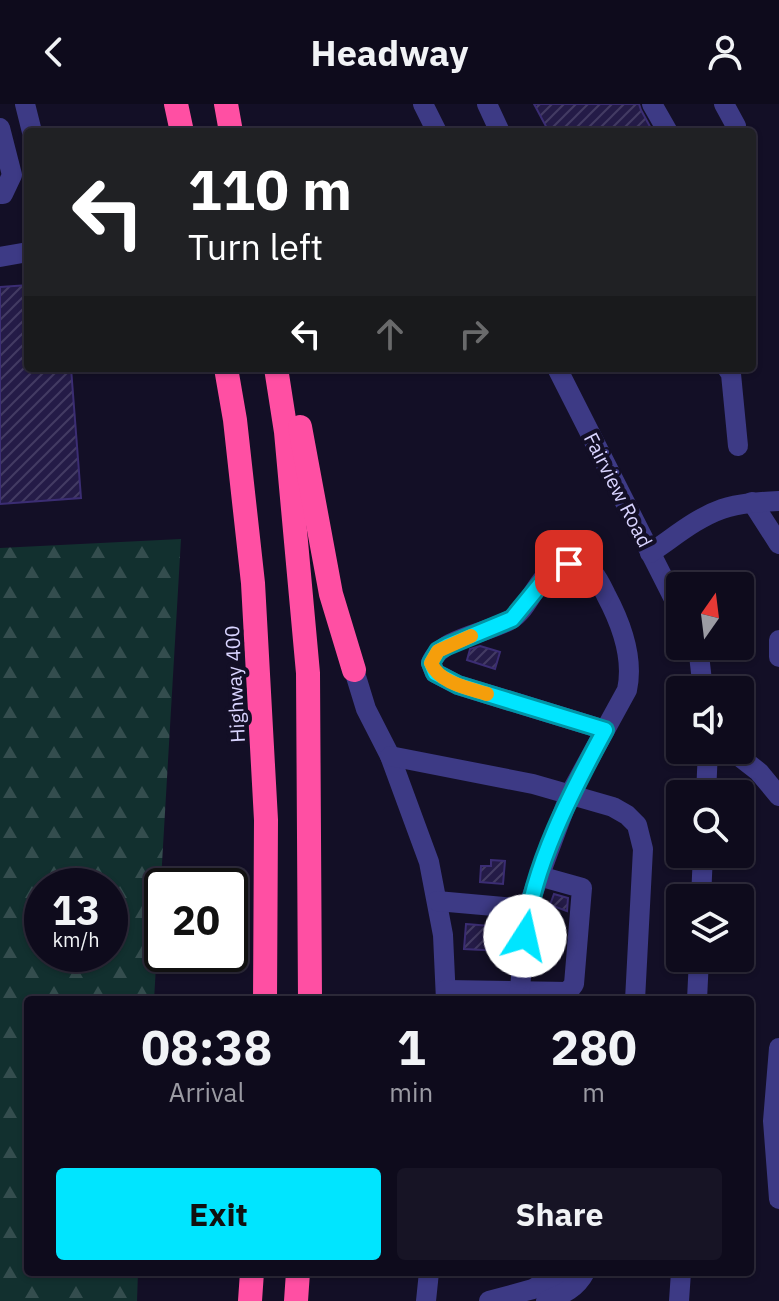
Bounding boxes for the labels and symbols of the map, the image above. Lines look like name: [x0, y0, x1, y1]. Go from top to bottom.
street label: Fairview Road: [578, 428, 659, 552]
pin: [535, 530, 603, 598]
north arrow: [666, 572, 754, 660]
street label: Highway 400: [218, 625, 251, 743]
speed limit sign: 20: [144, 868, 248, 972]
position arrow: [483, 894, 567, 978]

